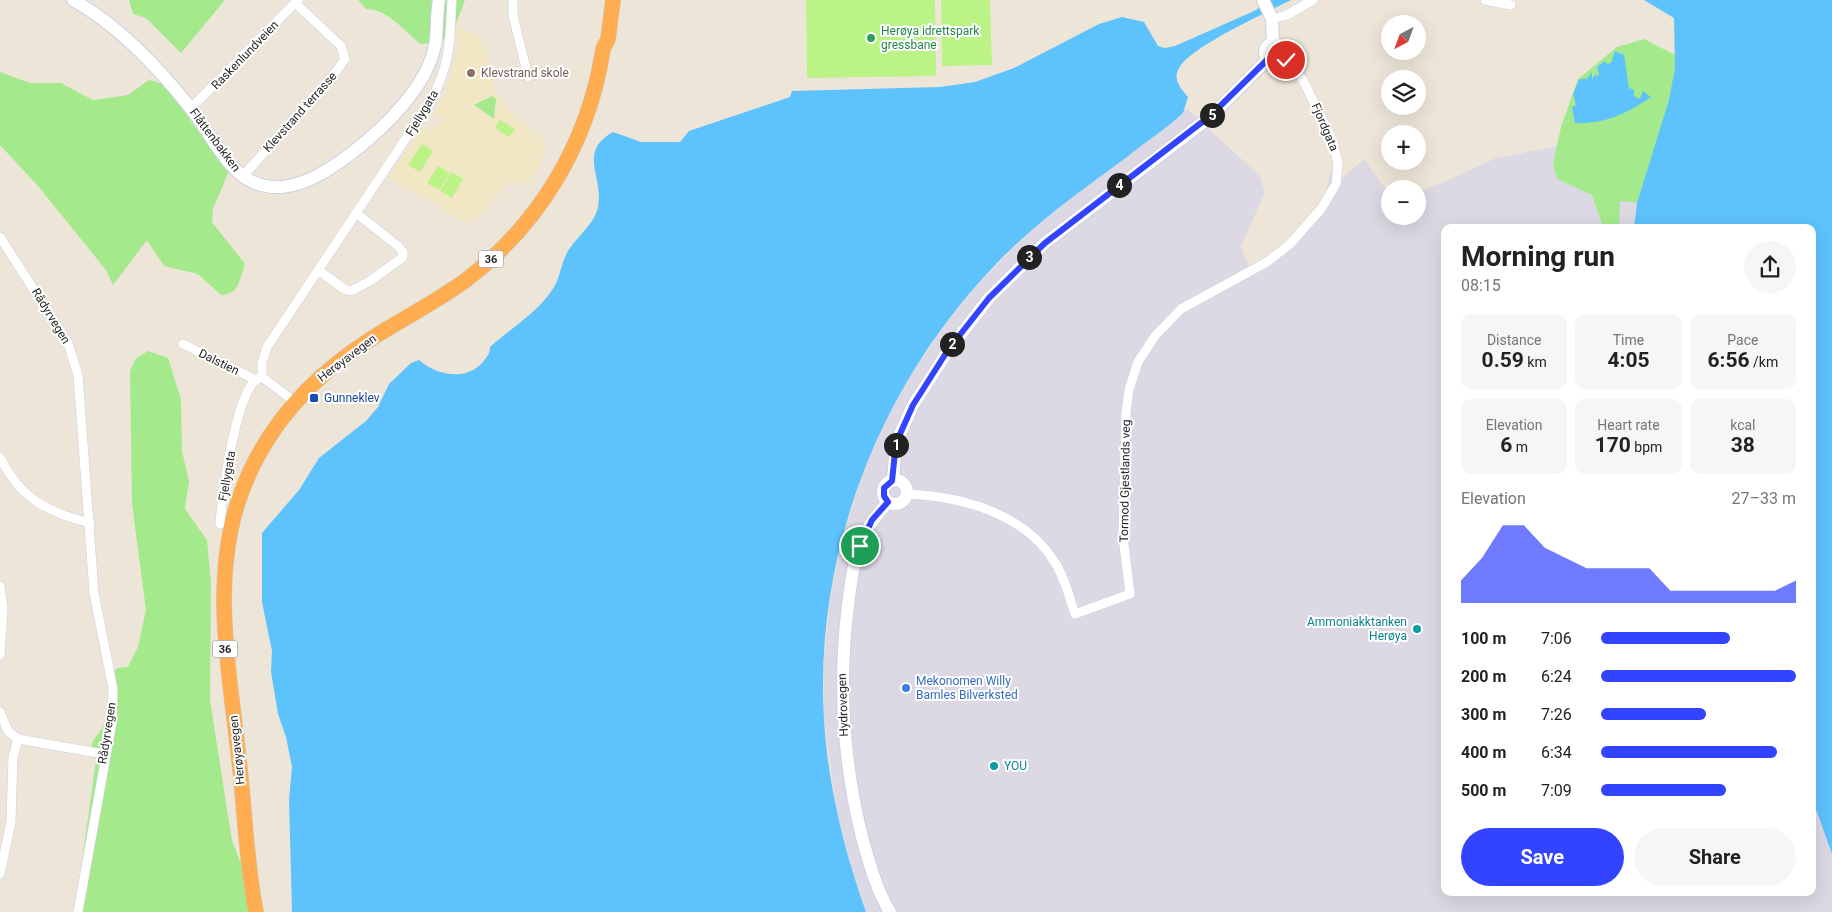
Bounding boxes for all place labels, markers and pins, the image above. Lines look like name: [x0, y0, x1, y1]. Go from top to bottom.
place label: Herøya idrettspark gressbane: [881, 24, 980, 52]
marker: Herøya idrettspark gressbane: [865, 32, 877, 44]
pin: [1265, 39, 1307, 81]
place label: Klevstrand skole: [481, 66, 569, 80]
marker: Klevstrand skole: [465, 67, 477, 79]
pin: 5: [1200, 102, 1224, 128]
pin: 4: [1106, 172, 1132, 198]
pin: 3: [1016, 244, 1042, 270]
pin: 2: [940, 332, 964, 356]
place label: Gunneklev: [324, 391, 380, 405]
marker: Gunneklev: [308, 392, 320, 404]
pin: 1: [884, 432, 908, 458]
pin: [839, 525, 881, 567]
place label: Ammoniakktanken Herøya: [1307, 615, 1407, 643]
marker: Ammoniakktanken Herøya: [1411, 623, 1423, 635]
place label: Mekonomen Willy Bamles Bilverksted: [916, 674, 1018, 702]
marker: Mekonomen Willy Bamles Bilverksted: [900, 682, 912, 694]
place label: YOU: [1004, 759, 1027, 773]
marker: YOU: [988, 760, 1000, 772]

